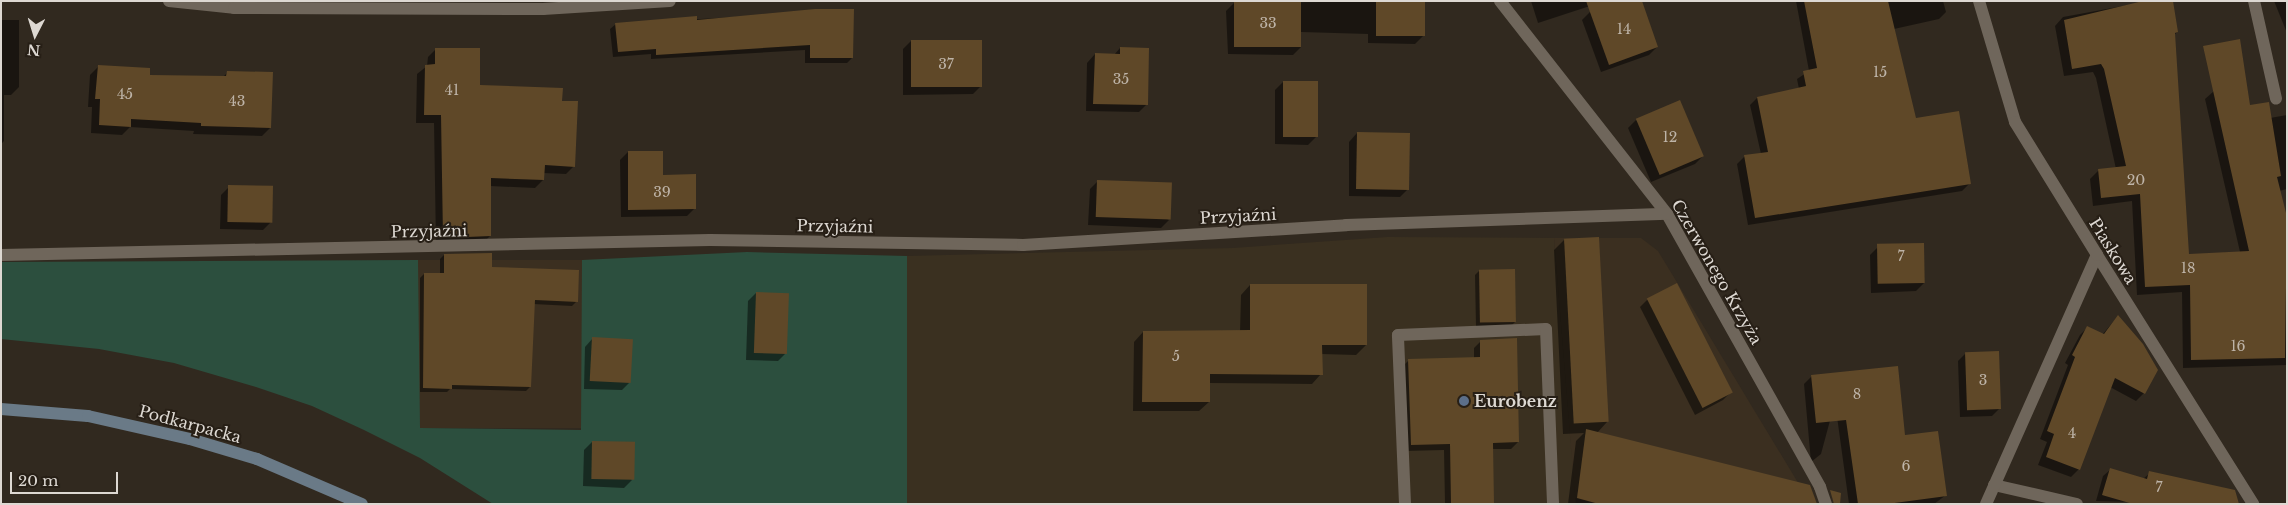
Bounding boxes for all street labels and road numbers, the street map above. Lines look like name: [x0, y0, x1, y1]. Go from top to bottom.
street label: Czerwonego Krzyża: [1668, 196, 1766, 348]
street label: Przyjaźni: [1199, 204, 1277, 228]
street label: Piaskowa: [2085, 214, 2141, 288]
street label: Przyjaźni: [796, 216, 874, 236]
street label: Przyjaźni: [390, 221, 468, 241]
street label: Podkarpacka: [137, 401, 243, 447]

